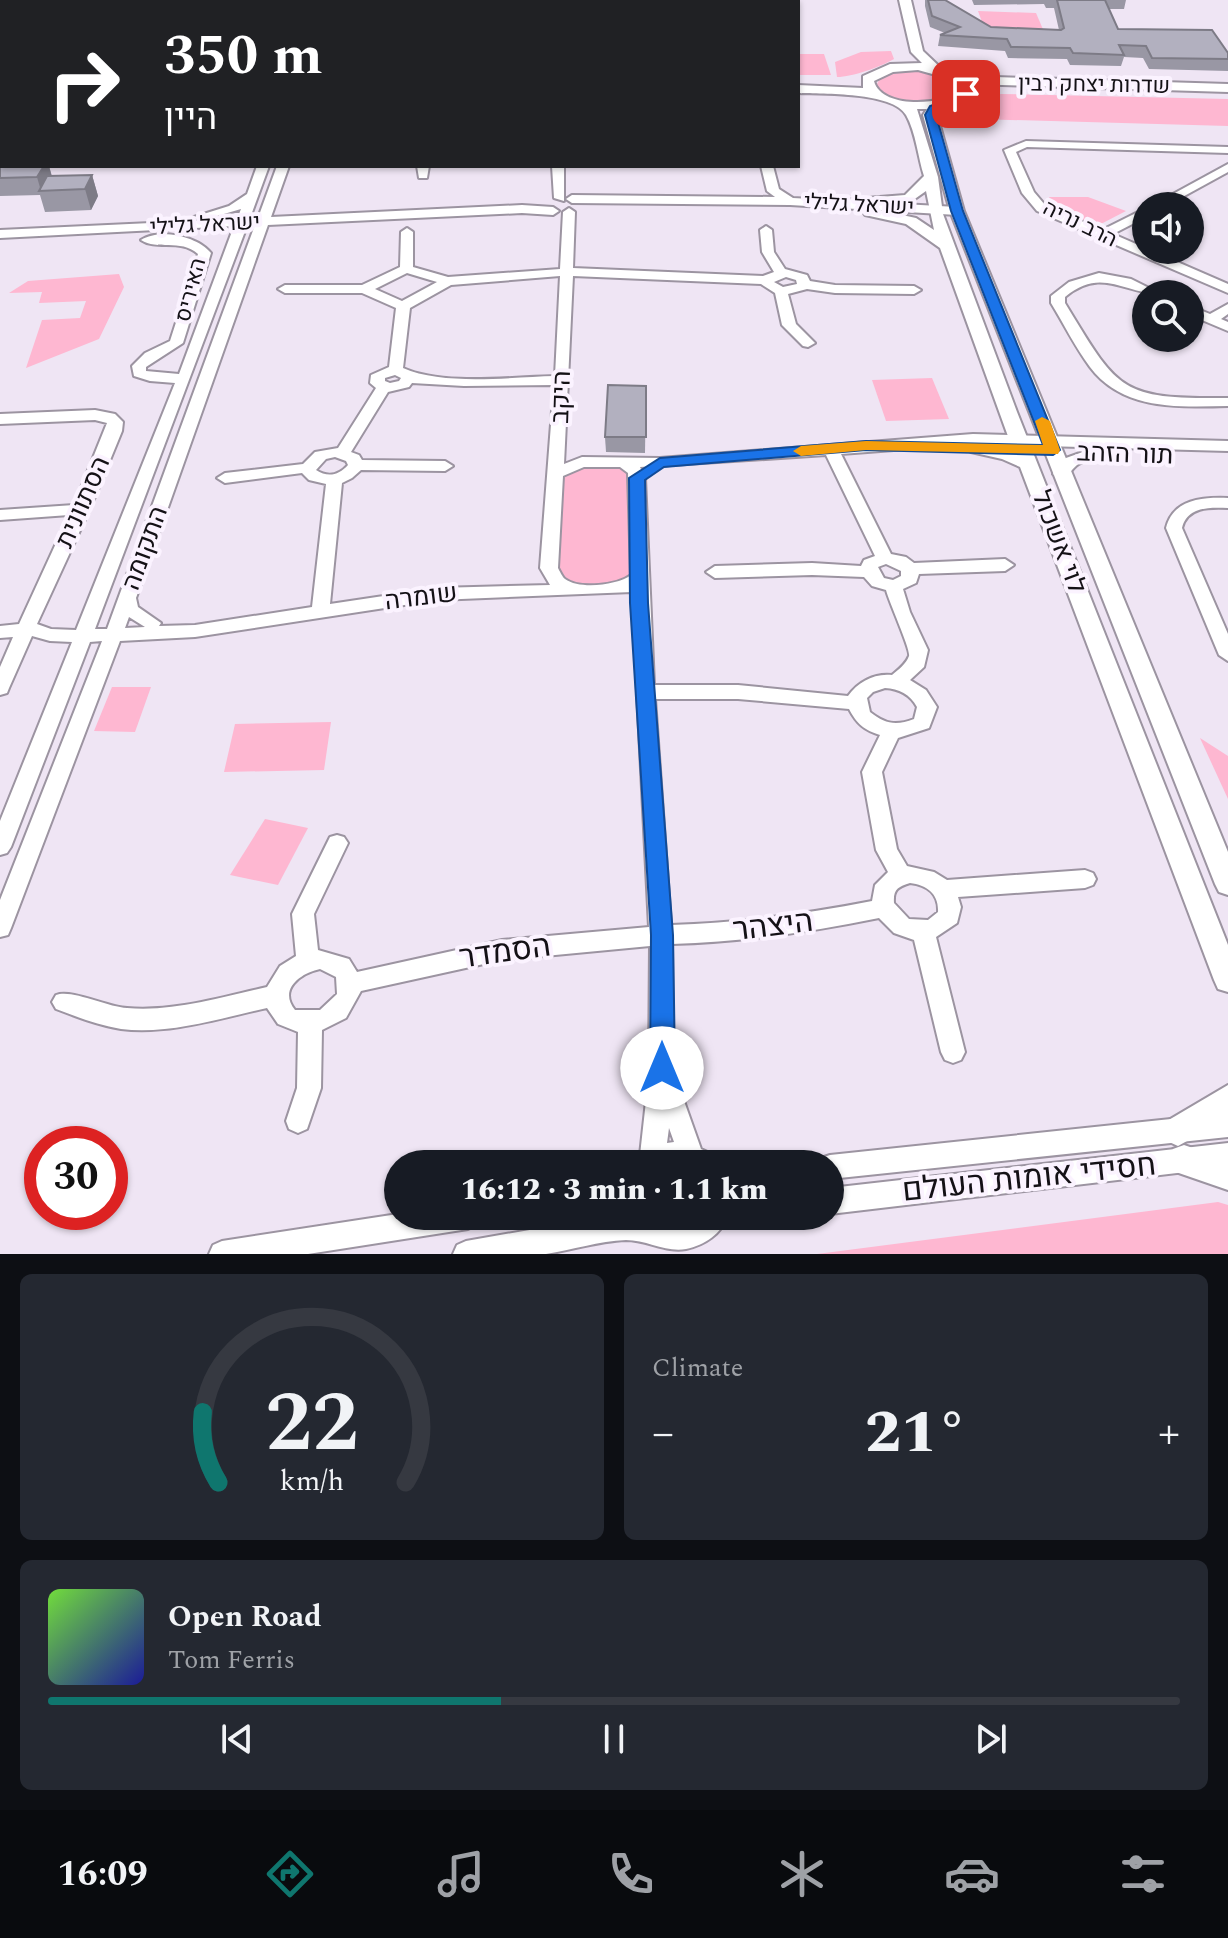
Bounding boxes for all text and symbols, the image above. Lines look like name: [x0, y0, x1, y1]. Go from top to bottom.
text: 350 m: [164, 14, 323, 99]
icon: right: [32, 32, 136, 136]
pin: [932, 60, 1000, 128]
street label: שדרות יצחק רבין: [1018, 67, 1170, 103]
icon: arrive: [944, 72, 988, 116]
text: היין: [164, 91, 217, 146]
street label: ישראל גלילי: [803, 186, 915, 224]
street label: הרב נריה: [1037, 192, 1123, 256]
map controls: [1132, 192, 1204, 352]
button: sound: [1132, 192, 1204, 264]
street label: ישראל גלילי: [149, 206, 261, 244]
street label: האיריס: [167, 254, 215, 326]
button: search: [1132, 280, 1204, 352]
street label: היקב: [540, 370, 582, 424]
street label: תור הזהב: [1076, 432, 1174, 476]
street label: הסתוונית: [45, 450, 121, 554]
street label: לוי אשכול: [1021, 485, 1097, 599]
street label: התקומה: [111, 500, 179, 596]
street label: שומרה: [382, 573, 460, 621]
street label: היצהר: [730, 897, 816, 955]
street label: הסמדר: [456, 921, 554, 983]
position arrow: [620, 1026, 704, 1110]
speed limit sign: 30: [24, 1126, 128, 1230]
street label: חסידי אומות העולם: [900, 1140, 1158, 1216]
text: 16:12 · 3 min · 1.1 km: [460, 1167, 768, 1213]
text: Climate: [652, 1348, 743, 1388]
text: 22: [265, 1361, 359, 1488]
text: 21°: [865, 1387, 967, 1479]
text: −: [652, 1400, 674, 1467]
text: +: [1158, 1400, 1180, 1467]
text: km/h: [280, 1460, 344, 1503]
text: Open Road: [168, 1594, 322, 1640]
text: Tom Ferris: [168, 1640, 295, 1680]
icon: previous: [215, 1717, 259, 1761]
icon: pause: [592, 1717, 636, 1761]
icon: next: [969, 1717, 1013, 1761]
icon: directions: [262, 1846, 318, 1902]
icon: music: [433, 1846, 489, 1902]
icon: phone: [603, 1846, 659, 1902]
icon: climate: [774, 1846, 830, 1902]
icon: car: [944, 1846, 1000, 1902]
icon: filters: [1115, 1846, 1171, 1902]
text: 16:09: [57, 1847, 148, 1902]

